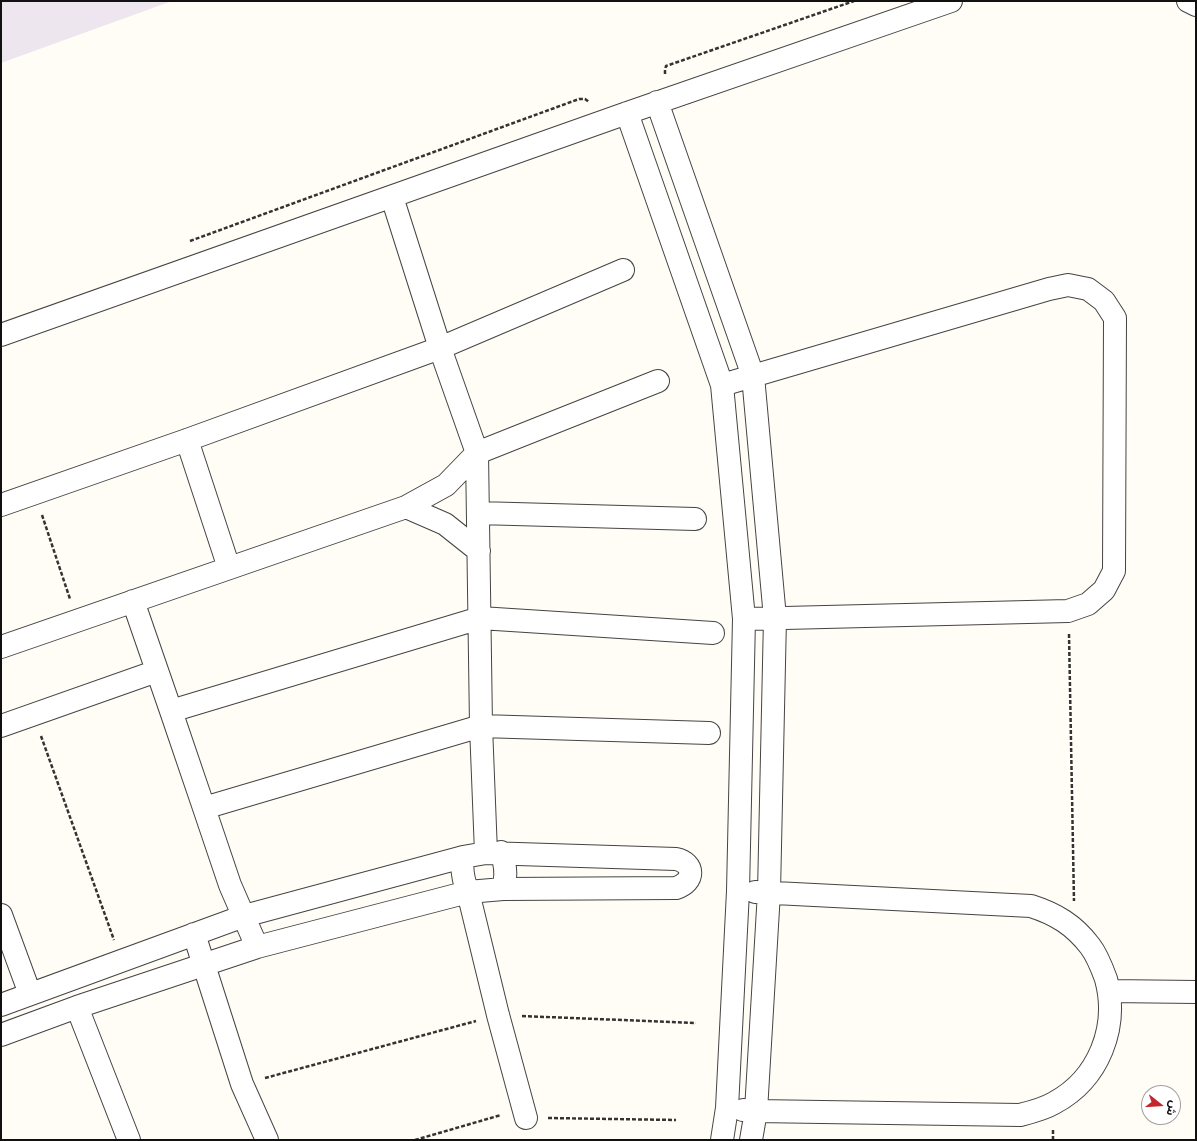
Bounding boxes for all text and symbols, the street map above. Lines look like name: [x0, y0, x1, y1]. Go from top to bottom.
north arrow: [1141, 1085, 1181, 1125]
text: ش: [1164, 1099, 1180, 1117]

